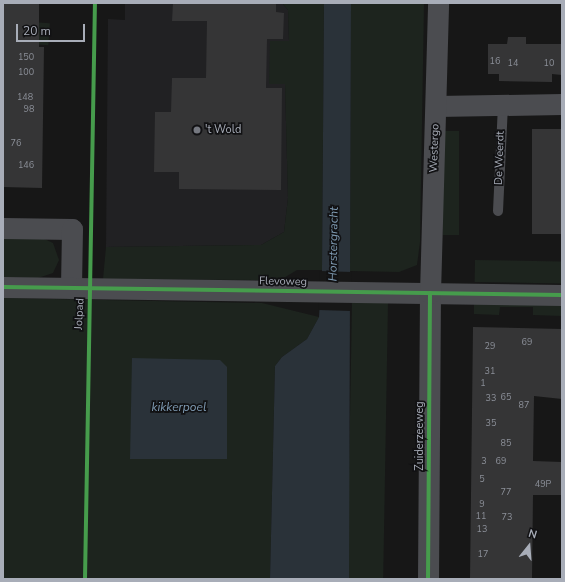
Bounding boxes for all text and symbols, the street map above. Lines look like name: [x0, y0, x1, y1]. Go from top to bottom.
scale bar: [18, 16, 87, 42]
text: 20 m: [23, 23, 51, 39]
house number: 150: [18, 52, 34, 62]
house number: 16: [490, 56, 500, 66]
house number: 14: [508, 58, 518, 68]
house number: 10: [544, 58, 554, 68]
house number: 100: [18, 67, 34, 77]
house number: 148: [17, 92, 33, 102]
house number: 98: [24, 104, 34, 114]
place label: 't Wold: [205, 123, 241, 137]
street label: Westergo: [428, 123, 442, 173]
marker: 't Wold: [192, 125, 202, 135]
street label: De Weerdt: [492, 131, 508, 185]
house number: 76: [11, 138, 21, 148]
house number: 146: [18, 160, 34, 170]
water label: Horstergracht: [326, 207, 342, 281]
street label: Flevoweg: [259, 275, 307, 289]
street label: Jolpad: [73, 298, 87, 330]
house number: 69: [522, 337, 532, 347]
house number: 29: [485, 341, 495, 351]
house number: 31: [485, 366, 495, 376]
house number: 1: [480, 378, 486, 388]
house number: 65: [501, 392, 511, 402]
house number: 33: [486, 393, 496, 403]
house number: 87: [519, 400, 529, 410]
water label: kikkerpoel: [152, 401, 206, 415]
street label: Zuiderzeeweg: [413, 401, 427, 471]
house number: 35: [486, 418, 496, 428]
house number: 85: [501, 438, 511, 448]
house number: 3: [481, 456, 487, 466]
house number: 69: [496, 456, 506, 466]
house number: 5: [479, 474, 485, 484]
house number: 49P: [535, 479, 551, 489]
house number: 77: [501, 487, 511, 497]
house number: 9: [479, 499, 485, 509]
house number: 11: [476, 511, 486, 521]
house number: 73: [502, 512, 512, 522]
house number: 13: [477, 524, 487, 534]
north arrow: [509, 526, 549, 566]
text: N: [527, 526, 539, 542]
house number: 17: [478, 549, 488, 559]

